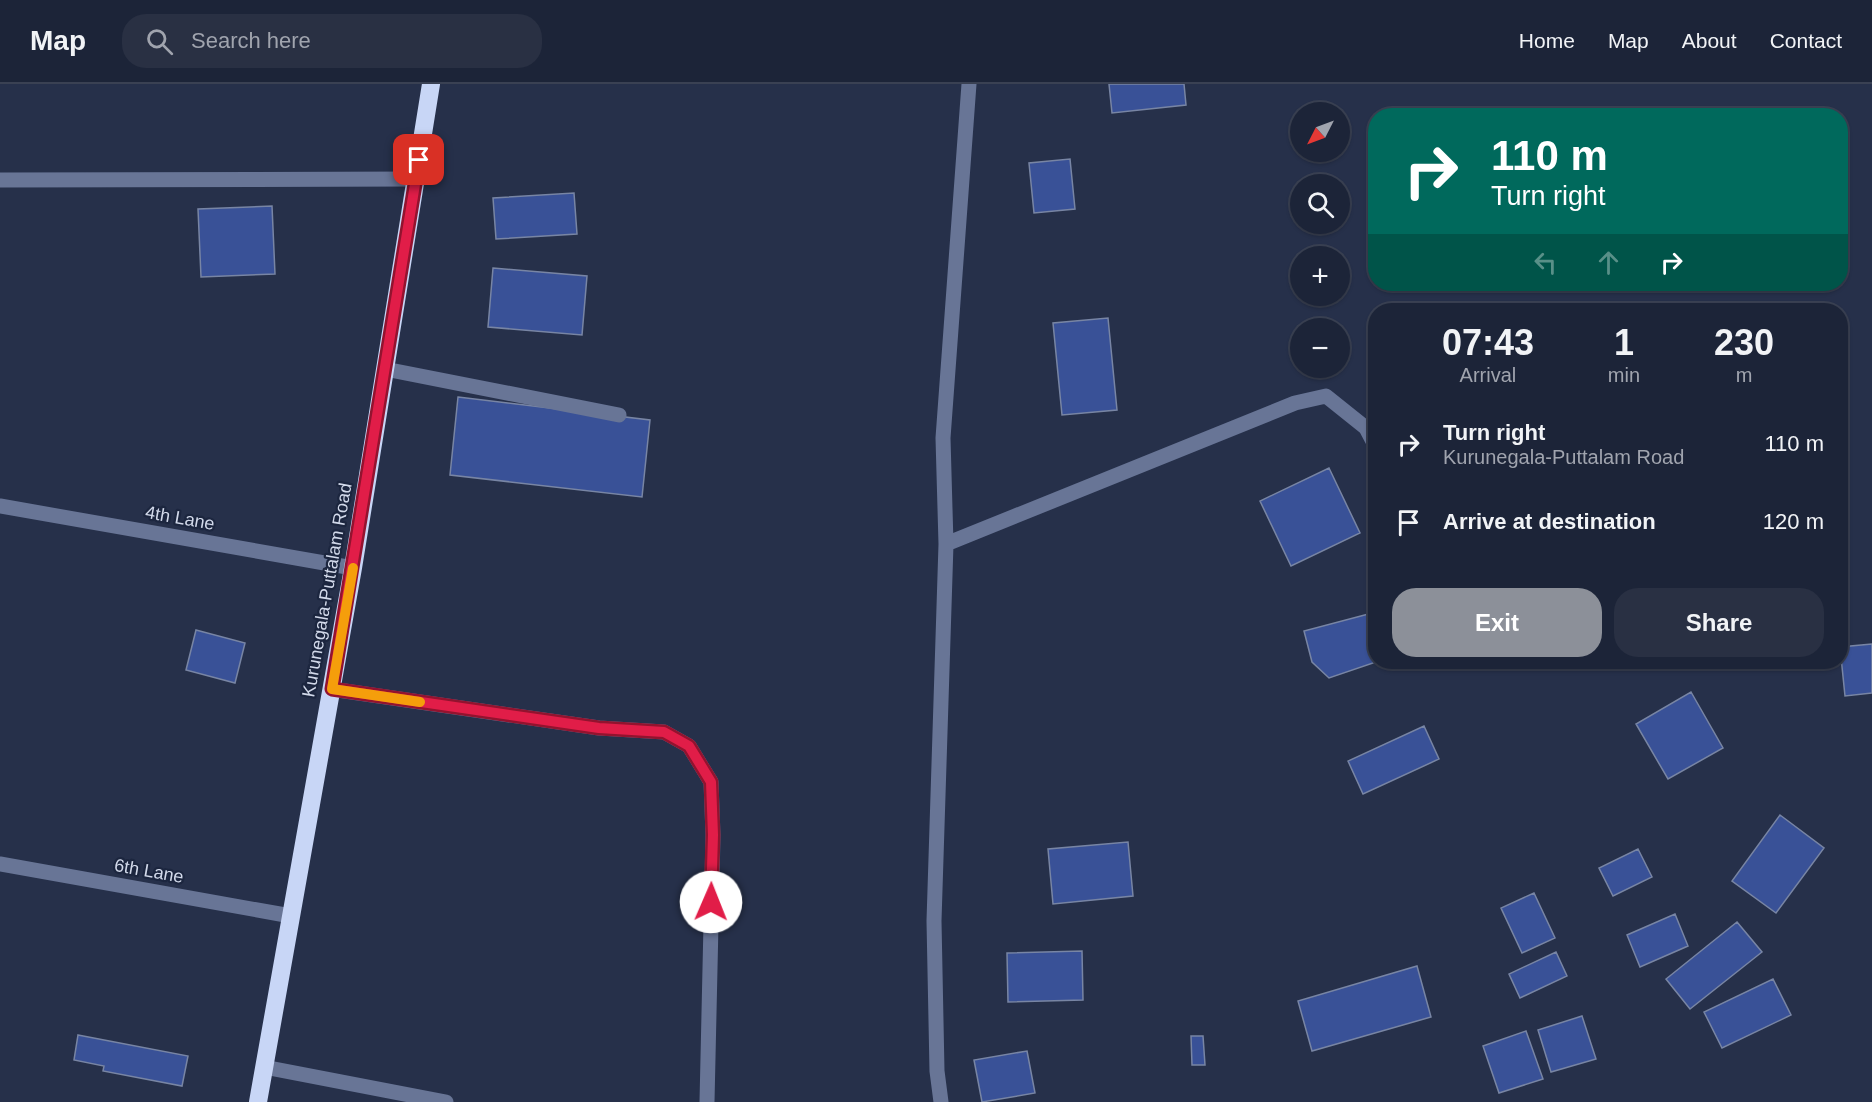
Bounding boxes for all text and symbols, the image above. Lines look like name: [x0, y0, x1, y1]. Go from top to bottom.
search box: [122, 14, 542, 68]
text: Map: [30, 25, 86, 56]
icon: search: [143, 25, 176, 58]
text: Search here: [191, 28, 311, 53]
text: Home: [1519, 29, 1575, 52]
text: Map: [1608, 29, 1649, 52]
text: About: [1682, 29, 1737, 52]
text: Contact: [1770, 29, 1842, 52]
north arrow: [1290, 102, 1350, 162]
map controls: [1290, 102, 1350, 378]
icon: right: [1392, 132, 1470, 210]
text: 110 m: [1491, 132, 1608, 179]
pin: [393, 134, 444, 185]
icon: arrive: [402, 143, 435, 176]
button: search: [1290, 174, 1350, 234]
text: Turn right: [1491, 181, 1606, 211]
button: +: [1290, 246, 1350, 306]
icon: left: [1529, 246, 1562, 279]
icon: ahead: [1592, 246, 1625, 279]
icon: right: [1655, 246, 1688, 279]
button: −: [1290, 318, 1350, 378]
text: 07:43: [1442, 322, 1534, 363]
text: 1: [1614, 322, 1634, 363]
text: 230: [1714, 322, 1774, 363]
text: Arrival: [1460, 364, 1516, 386]
text: min: [1608, 364, 1640, 386]
text: m: [1736, 364, 1752, 386]
text: Turn right: [1443, 420, 1545, 445]
icon: right: [1392, 428, 1425, 461]
text: 110 m: [1764, 431, 1824, 456]
text: Kurunegala-Puttalam Road: [1443, 446, 1684, 468]
street label: Kurunegala-Puttalam Road: [298, 481, 356, 699]
street label: 4th Lane: [144, 502, 216, 534]
icon: arrive: [1392, 506, 1425, 539]
text: Arrive at destination: [1443, 509, 1656, 534]
text: 120 m: [1763, 509, 1824, 534]
button: Exit: [1392, 588, 1602, 657]
button: Share: [1614, 588, 1824, 657]
street label: 6th Lane: [113, 855, 185, 887]
position arrow: [679, 870, 743, 934]

